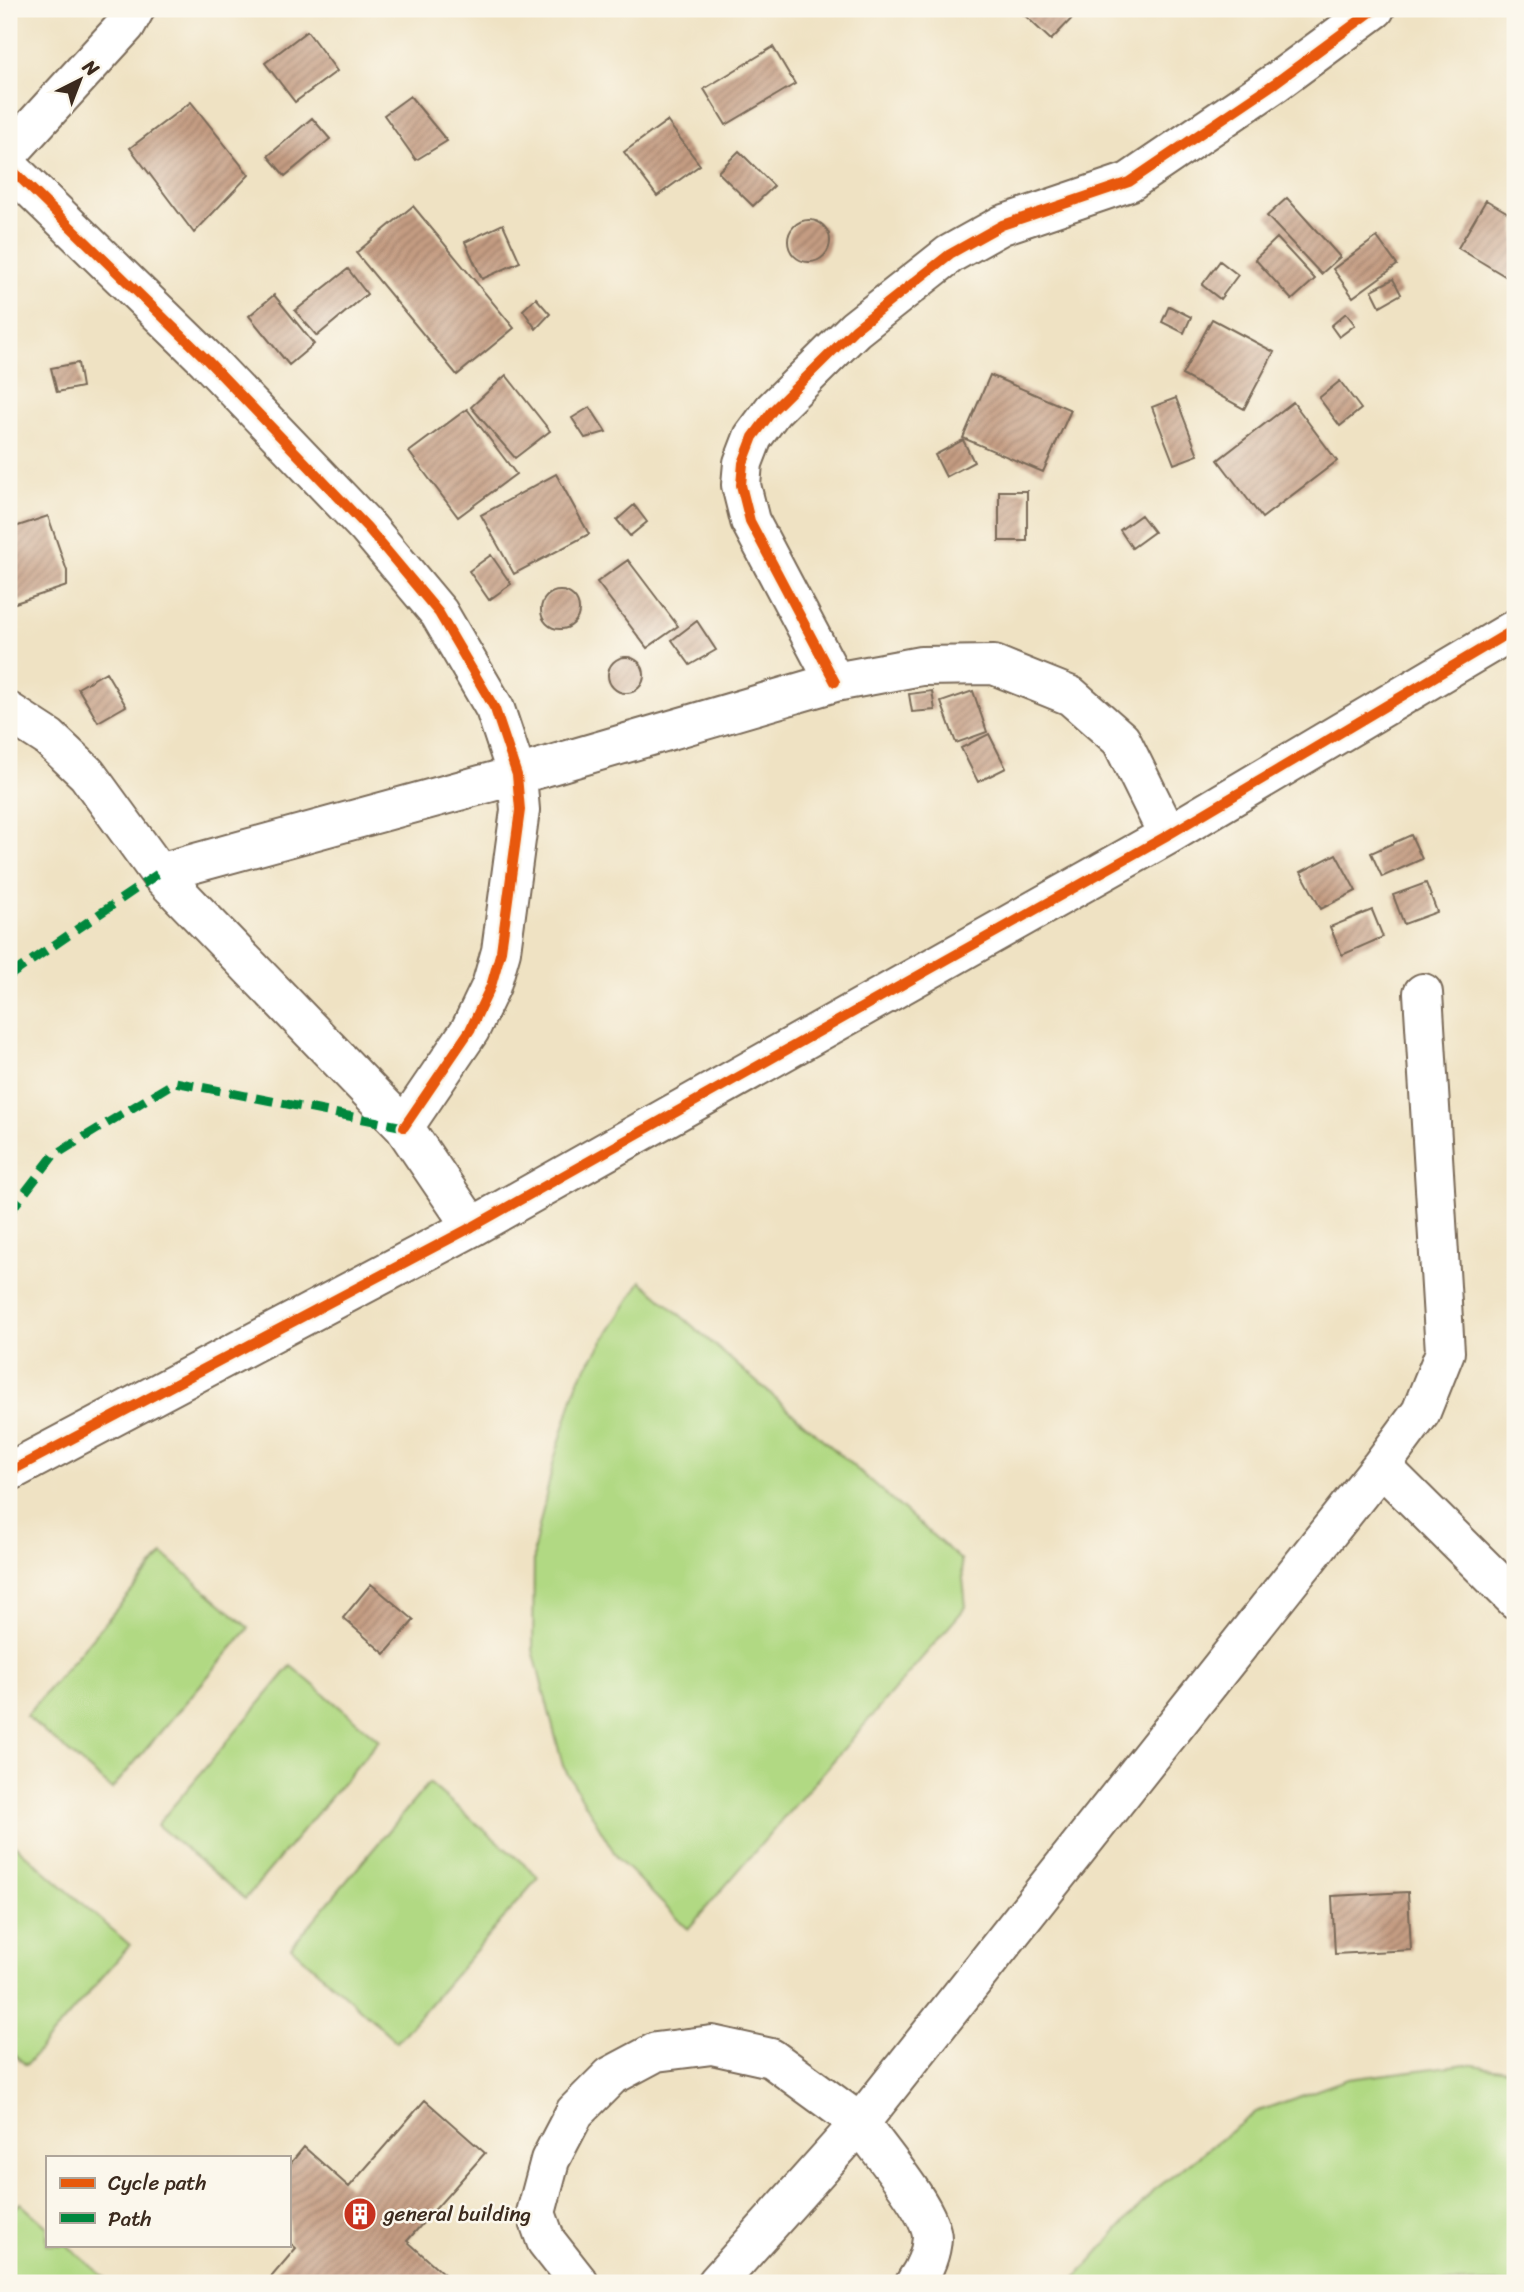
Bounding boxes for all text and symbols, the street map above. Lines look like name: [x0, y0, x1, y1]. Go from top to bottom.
north arrow: [46, 46, 116, 116]
text: N: [74, 50, 108, 85]
legend: [46, 2156, 290, 2246]
text: Cycle path: [108, 2164, 207, 2202]
building icon: general building: [341, 2195, 379, 2233]
place label: general building: [382, 2195, 531, 2233]
text: Path: [108, 2200, 151, 2238]

